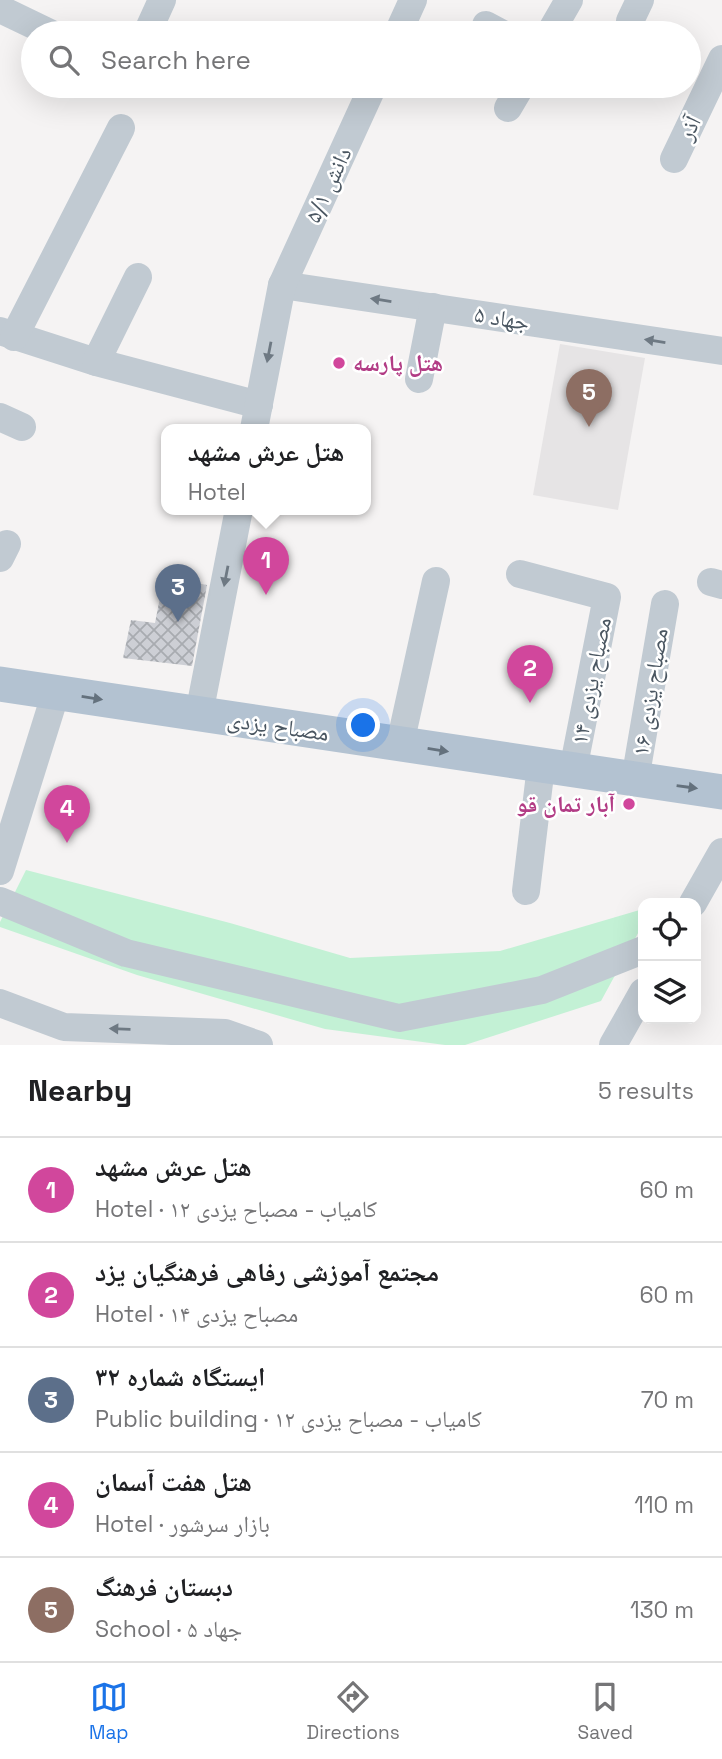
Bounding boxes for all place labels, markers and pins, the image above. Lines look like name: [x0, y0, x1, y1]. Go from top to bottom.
place label: هتل پارسه: [353, 348, 443, 378]
marker: هتل پارسه: [331, 355, 347, 371]
pin: 5: [566, 369, 612, 427]
pin: 1: [243, 537, 289, 595]
pin: 3: [155, 564, 201, 622]
pin: 2: [507, 645, 553, 703]
pin: 4: [44, 785, 90, 843]
place label: آبار تمان قو: [516, 789, 616, 819]
marker: آبار تمان قو: [621, 796, 637, 812]

